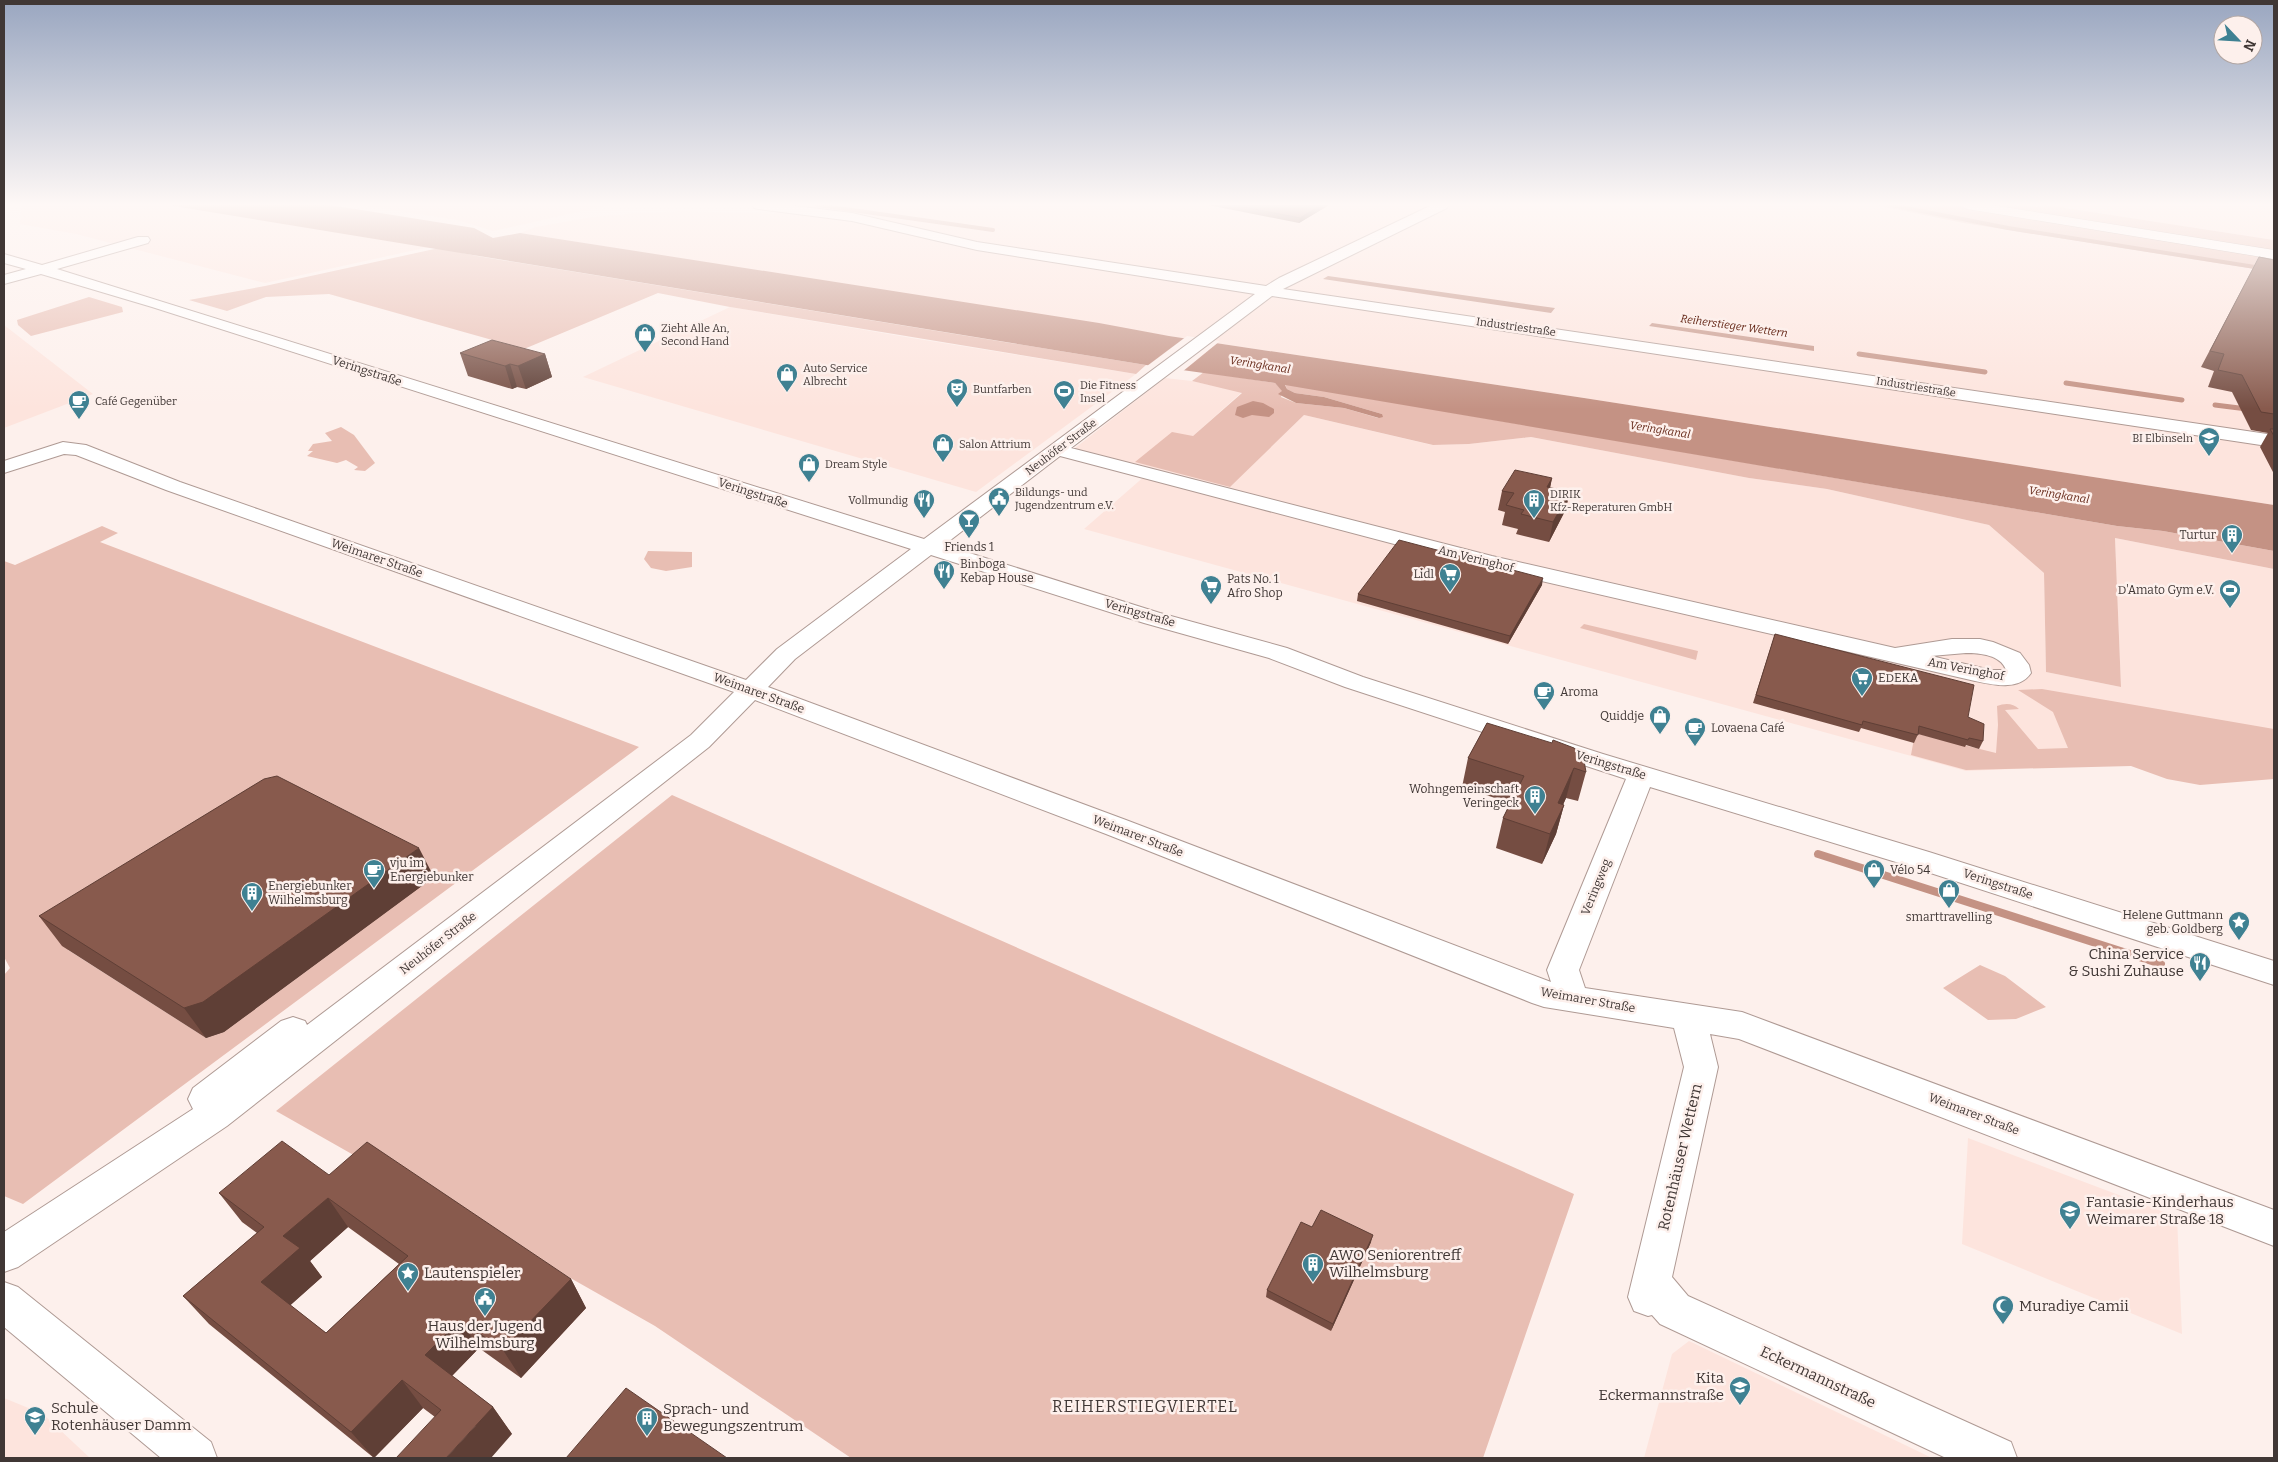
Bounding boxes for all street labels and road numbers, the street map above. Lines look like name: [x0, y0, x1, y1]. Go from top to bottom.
street label: Industriestraße: [1475, 315, 1557, 339]
street label: Veringstraße: [330, 353, 404, 389]
street label: Industriestraße: [1875, 374, 1957, 400]
street label: Neuhöfer Straße: [1023, 416, 1099, 478]
street label: Veringstraße: [716, 475, 790, 511]
street label: Weimarer Straße: [329, 536, 425, 580]
street label: Am Veringhof: [1437, 543, 1516, 575]
street label: Veringstraße: [1103, 596, 1177, 630]
street label: Am Veringhof: [1927, 655, 2006, 683]
street label: Weimarer Straße: [712, 670, 806, 716]
street label: Veringstraße: [1574, 748, 1648, 782]
street label: Weimarer Straße: [1091, 812, 1185, 860]
street label: Veringweg: [1578, 857, 1614, 917]
street label: Veringstraße: [1961, 866, 2035, 902]
street label: Neuhöfer Straße: [397, 909, 479, 977]
street label: Weimarer Straße: [1540, 985, 1636, 1015]
street label: Rotenhäuser Wettern: [1654, 1081, 1706, 1232]
street label: Weimarer Straße: [1927, 1090, 2021, 1138]
street label: Eckermannstraße: [1757, 1342, 1879, 1412]

